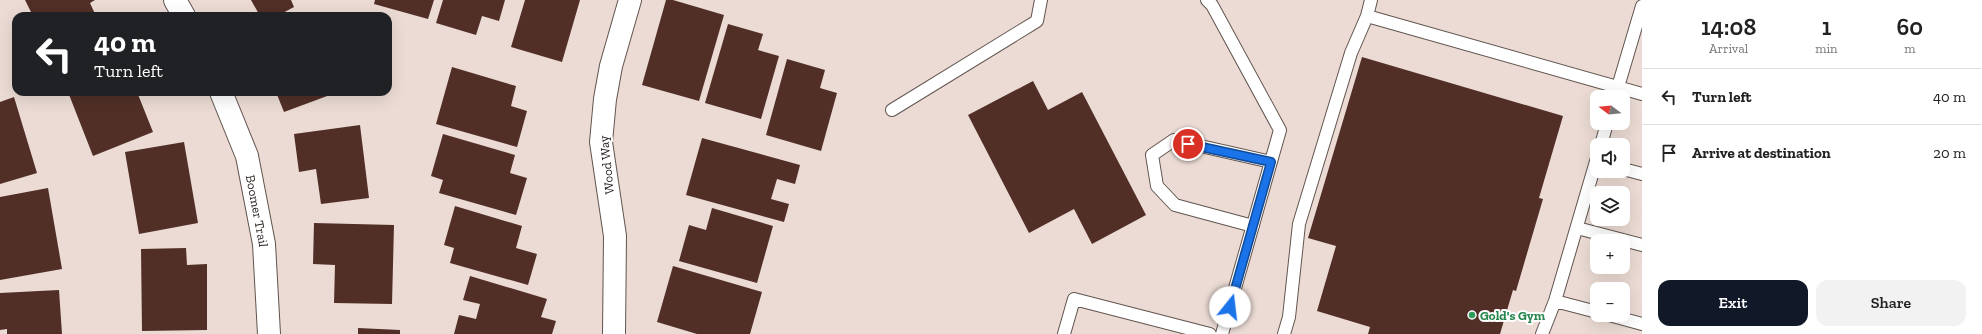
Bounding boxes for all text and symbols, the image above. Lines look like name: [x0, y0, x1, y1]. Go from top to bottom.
text: 14:08: [1701, 12, 1756, 41]
text: 1: [1822, 12, 1831, 41]
text: 60: [1896, 12, 1923, 41]
text: 40 m: [94, 26, 156, 59]
icon: left: [28, 28, 80, 80]
text: Arrival: [1709, 41, 1748, 56]
text: min: [1815, 41, 1838, 56]
text: m: [1904, 41, 1915, 56]
text: Turn left: [94, 60, 163, 82]
icon: left: [1658, 86, 1680, 108]
text: Turn left: [1692, 88, 1752, 106]
text: 40 m: [1933, 88, 1966, 106]
north arrow: [1590, 90, 1630, 130]
map controls: [1590, 90, 1630, 322]
pin: [1171, 127, 1205, 161]
icon: arrive: [1177, 133, 1199, 155]
street label: Wood Way: [596, 135, 617, 195]
button: sound: [1590, 138, 1630, 178]
icon: arrive: [1658, 142, 1680, 164]
text: Arrive at destination: [1692, 144, 1831, 162]
text: 20 m: [1933, 144, 1966, 162]
street label: Boomer Trail: [243, 174, 271, 248]
button: layers: [1590, 186, 1630, 226]
button: +: [1590, 234, 1630, 274]
button: Exit: [1658, 280, 1808, 326]
button: Share: [1816, 280, 1966, 326]
button: −: [1590, 282, 1630, 322]
position arrow: [1209, 286, 1251, 328]
place label: Gold's Gym: [1480, 308, 1546, 323]
marker: Gold's Gym: [1467, 310, 1477, 320]

